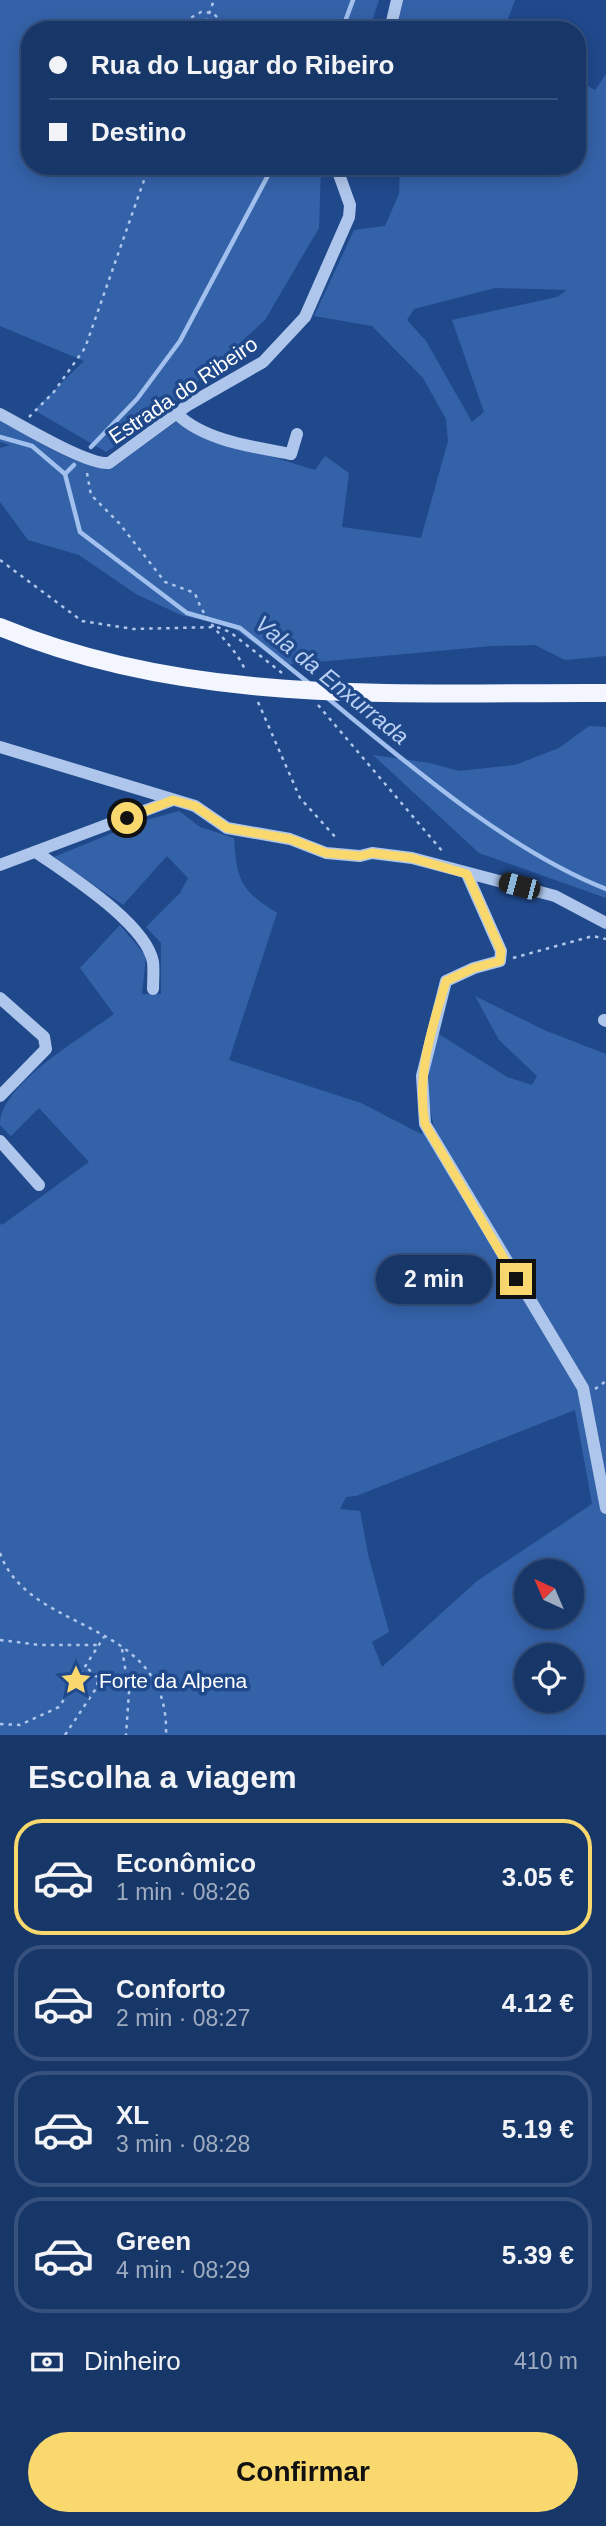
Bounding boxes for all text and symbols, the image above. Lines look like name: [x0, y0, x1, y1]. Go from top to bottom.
text: Rua do Lugar do Ribeiro: [91, 50, 394, 80]
text: Destino: [91, 117, 186, 147]
street label: Estrada do Ribeiro: [104, 332, 262, 448]
water label: Vala da Enxurrada: [250, 610, 414, 750]
route start: [111, 802, 143, 834]
car: [496, 870, 543, 902]
callout: 2 min: [376, 1254, 491, 1304]
route end: [500, 1263, 532, 1295]
text: 2 min: [404, 1266, 464, 1292]
north arrow: [514, 1559, 584, 1629]
map controls: [514, 1559, 584, 1713]
button: locate: [514, 1643, 584, 1713]
place icon: Forte da Alpena: [59, 1663, 93, 1697]
place label: Forte da Alpena: [99, 1669, 248, 1692]
text: Escolha a viagem: [28, 1759, 297, 1795]
icon: car: [32, 1846, 95, 1909]
text: Econômico: [116, 1848, 256, 1878]
text: 3.05 €: [502, 1862, 574, 1892]
text: 1 min · 08:26: [116, 1879, 250, 1905]
icon: car: [32, 1972, 95, 2035]
text: Conforto: [116, 1974, 226, 2004]
text: 4.12 €: [502, 1988, 574, 2018]
text: 2 min · 08:27: [116, 2005, 250, 2031]
icon: car: [32, 2098, 95, 2161]
text: XL: [116, 2100, 149, 2130]
text: 5.19 €: [502, 2114, 574, 2144]
text: 3 min · 08:28: [116, 2131, 250, 2157]
icon: car: [32, 2224, 95, 2287]
text: Green: [116, 2226, 191, 2256]
text: 5.39 €: [502, 2240, 574, 2270]
text: 4 min · 08:29: [116, 2257, 250, 2283]
icon: cash: [28, 2343, 66, 2381]
text: Dinheiro: [84, 2346, 181, 2376]
text: 410 m: [514, 2348, 578, 2374]
button: Confirmar: [28, 2432, 578, 2512]

